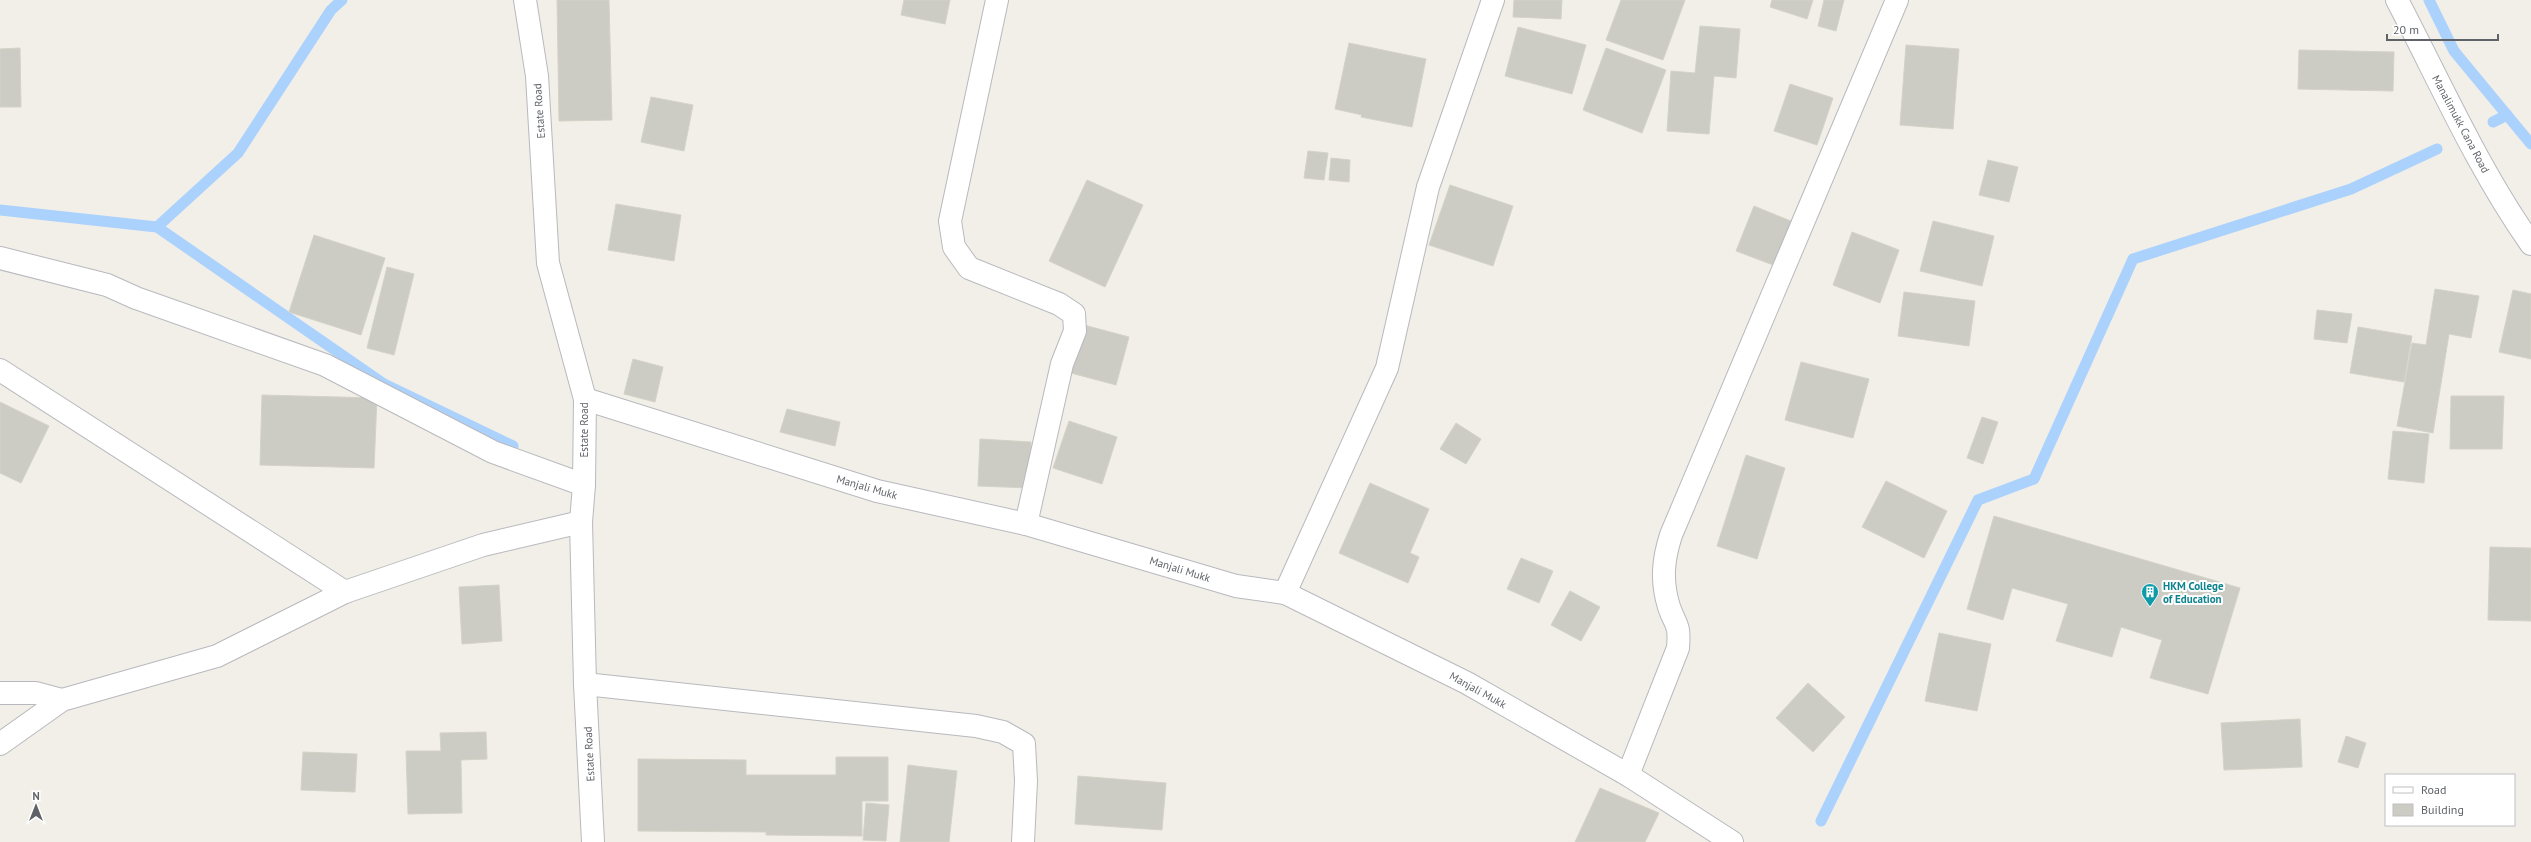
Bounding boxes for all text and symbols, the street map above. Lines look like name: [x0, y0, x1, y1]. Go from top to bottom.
scale bar: [2387, 16, 2498, 42]
text: 20 m: [2393, 22, 2419, 37]
street label: Manalimukk Cana Road: [2429, 73, 2493, 175]
street label: Estate Road: [530, 83, 548, 139]
street label: Estate Road: [577, 402, 591, 458]
street label: Manjali Mukk: [835, 472, 900, 503]
street label: Manjali Mukk: [1148, 553, 1213, 585]
place label: HKM College of Education: [2163, 579, 2224, 606]
building icon: HKM College of Education: [2140, 582, 2160, 607]
street label: Manjali Mukk: [1447, 669, 1510, 712]
street label: Estate Road: [581, 726, 597, 782]
legend: [2385, 774, 2515, 826]
text: Road: [2421, 782, 2446, 797]
north arrow: [16, 786, 56, 826]
text: N: [32, 789, 40, 803]
text: Building: [2421, 802, 2464, 817]

